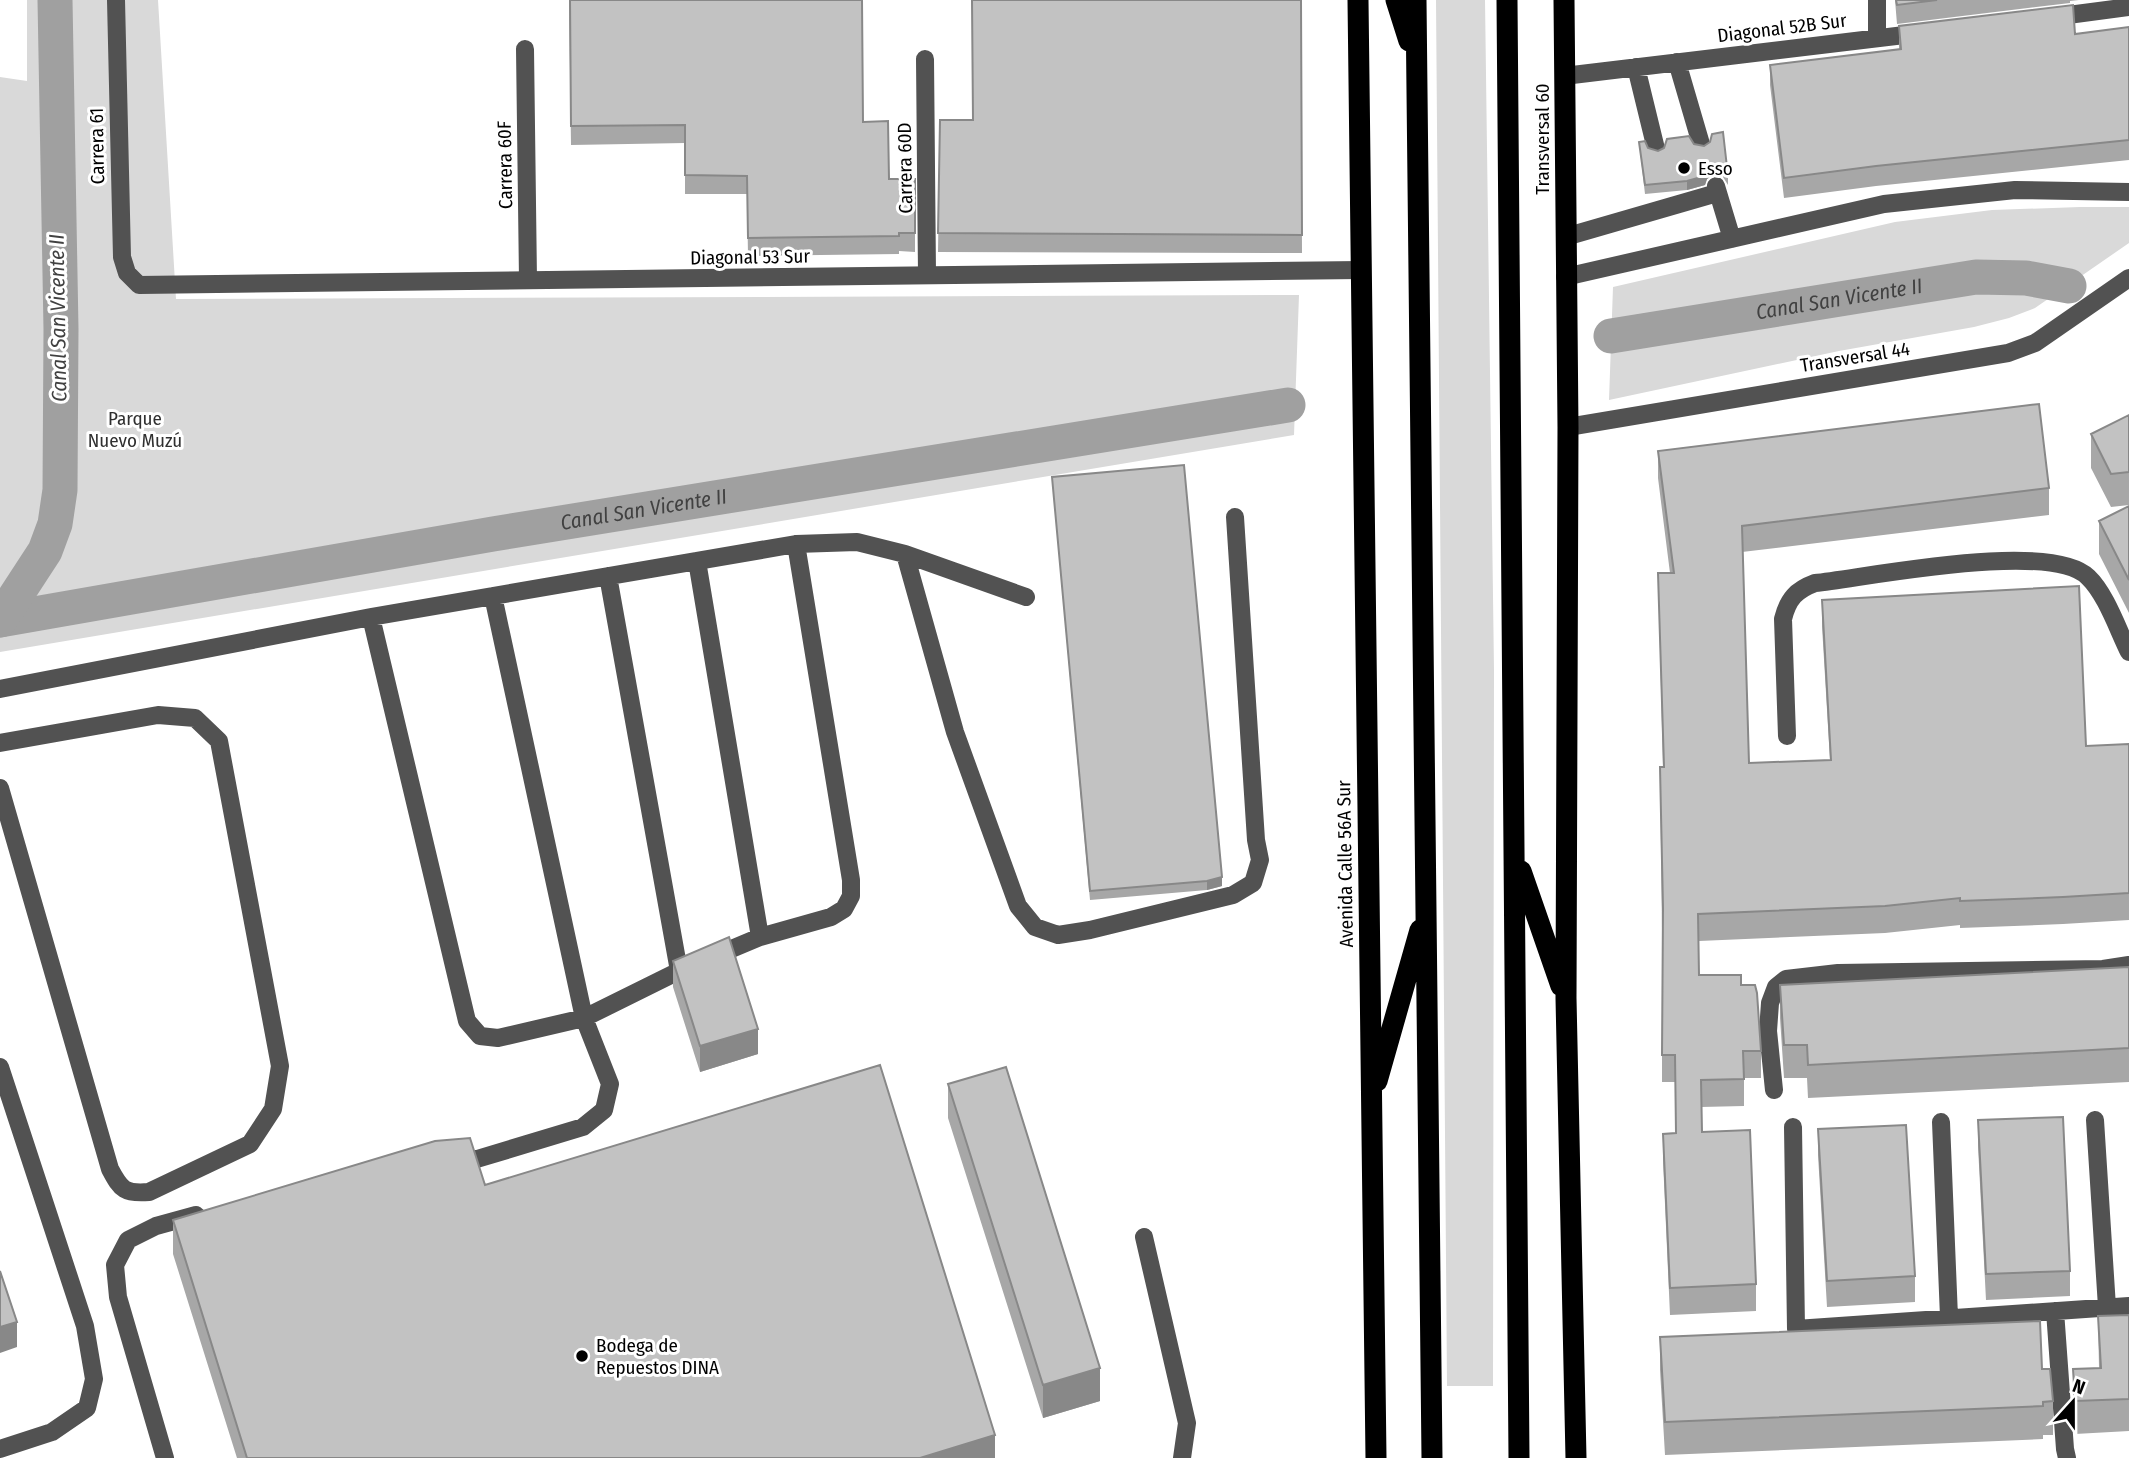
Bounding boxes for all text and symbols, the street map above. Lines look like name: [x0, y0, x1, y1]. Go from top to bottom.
street label: Diagonal 52B Sur: [1716, 9, 1848, 47]
street label: Transversal 60: [1531, 83, 1554, 195]
street label: Carrera 61: [85, 107, 109, 185]
street label: Carrera 60F: [493, 121, 517, 209]
street label: Carrera 60D: [893, 122, 917, 214]
place label: Esso: [1698, 157, 1733, 180]
marker: Esso: [1676, 160, 1692, 176]
water label: Canal San Vicente II: [44, 234, 72, 402]
street label: Diagonal 53 Sur: [690, 244, 810, 270]
water label: Canal San Vicente II: [1754, 273, 1924, 325]
street label: Transversal 44: [1799, 337, 1911, 377]
park label: Parque Nuevo Muzú: [88, 407, 182, 452]
water label: Canal San Vicente II: [559, 483, 729, 536]
street label: Avenida Calle 56A Sur: [1332, 780, 1358, 948]
place label: Bodega de Repuestos DINA: [596, 1334, 719, 1379]
marker: Bodega de Repuestos DINA: [574, 1348, 590, 1364]
north arrow: [2038, 1367, 2108, 1437]
text: N: [2069, 1374, 2088, 1399]

